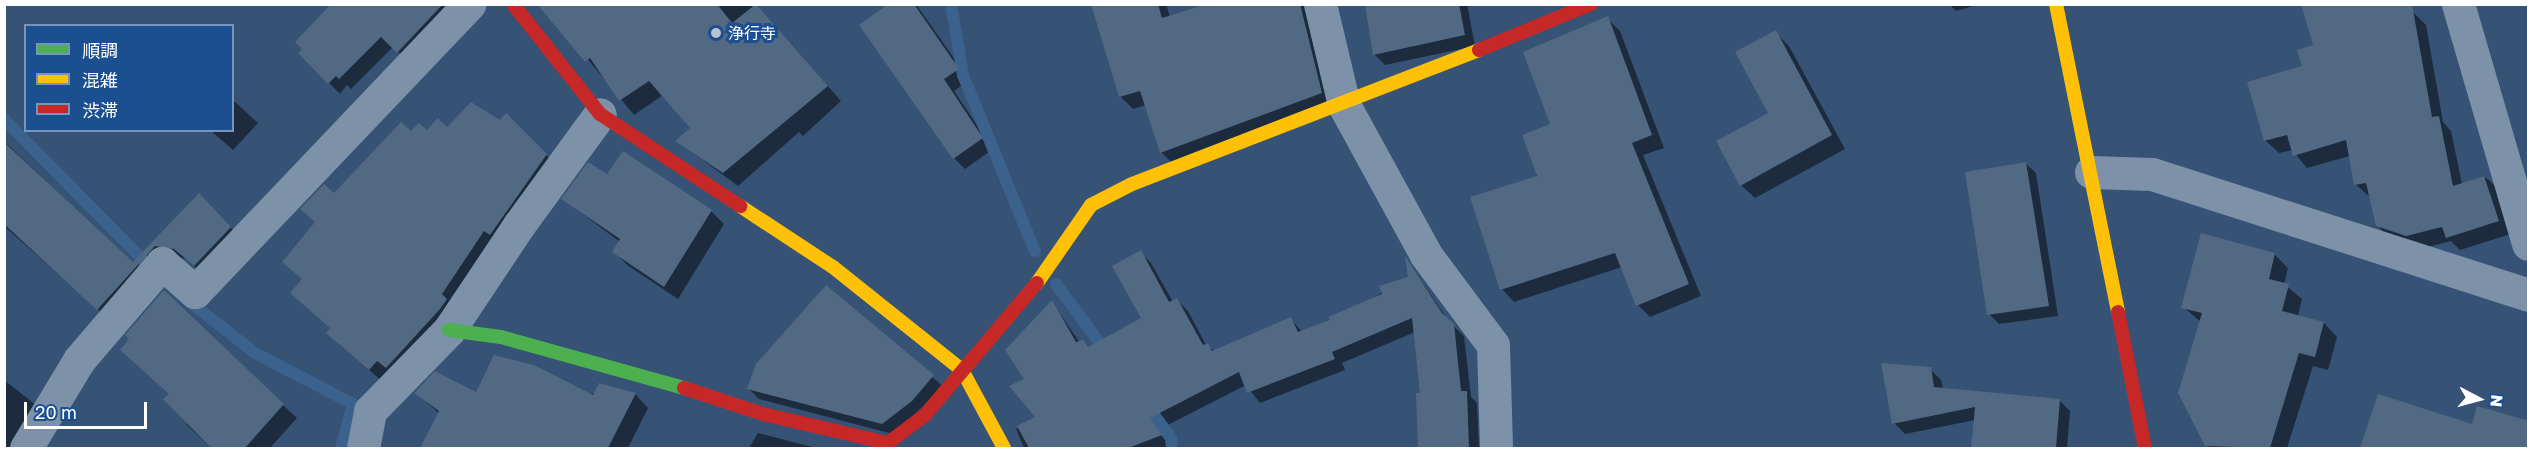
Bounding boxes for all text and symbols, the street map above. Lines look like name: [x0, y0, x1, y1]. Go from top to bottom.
place label: 浄行寺: [728, 23, 776, 43]
legend: [24, 24, 234, 132]
marker: 浄行寺: [709, 26, 723, 40]
text: 順調: [82, 39, 118, 61]
text: 混雑: [82, 69, 118, 91]
text: 渋滞: [82, 99, 118, 121]
north arrow: [2449, 369, 2509, 429]
scale bar: [27, 390, 150, 428]
text: N: [2486, 394, 2507, 408]
text: 20 m: [35, 401, 77, 423]

